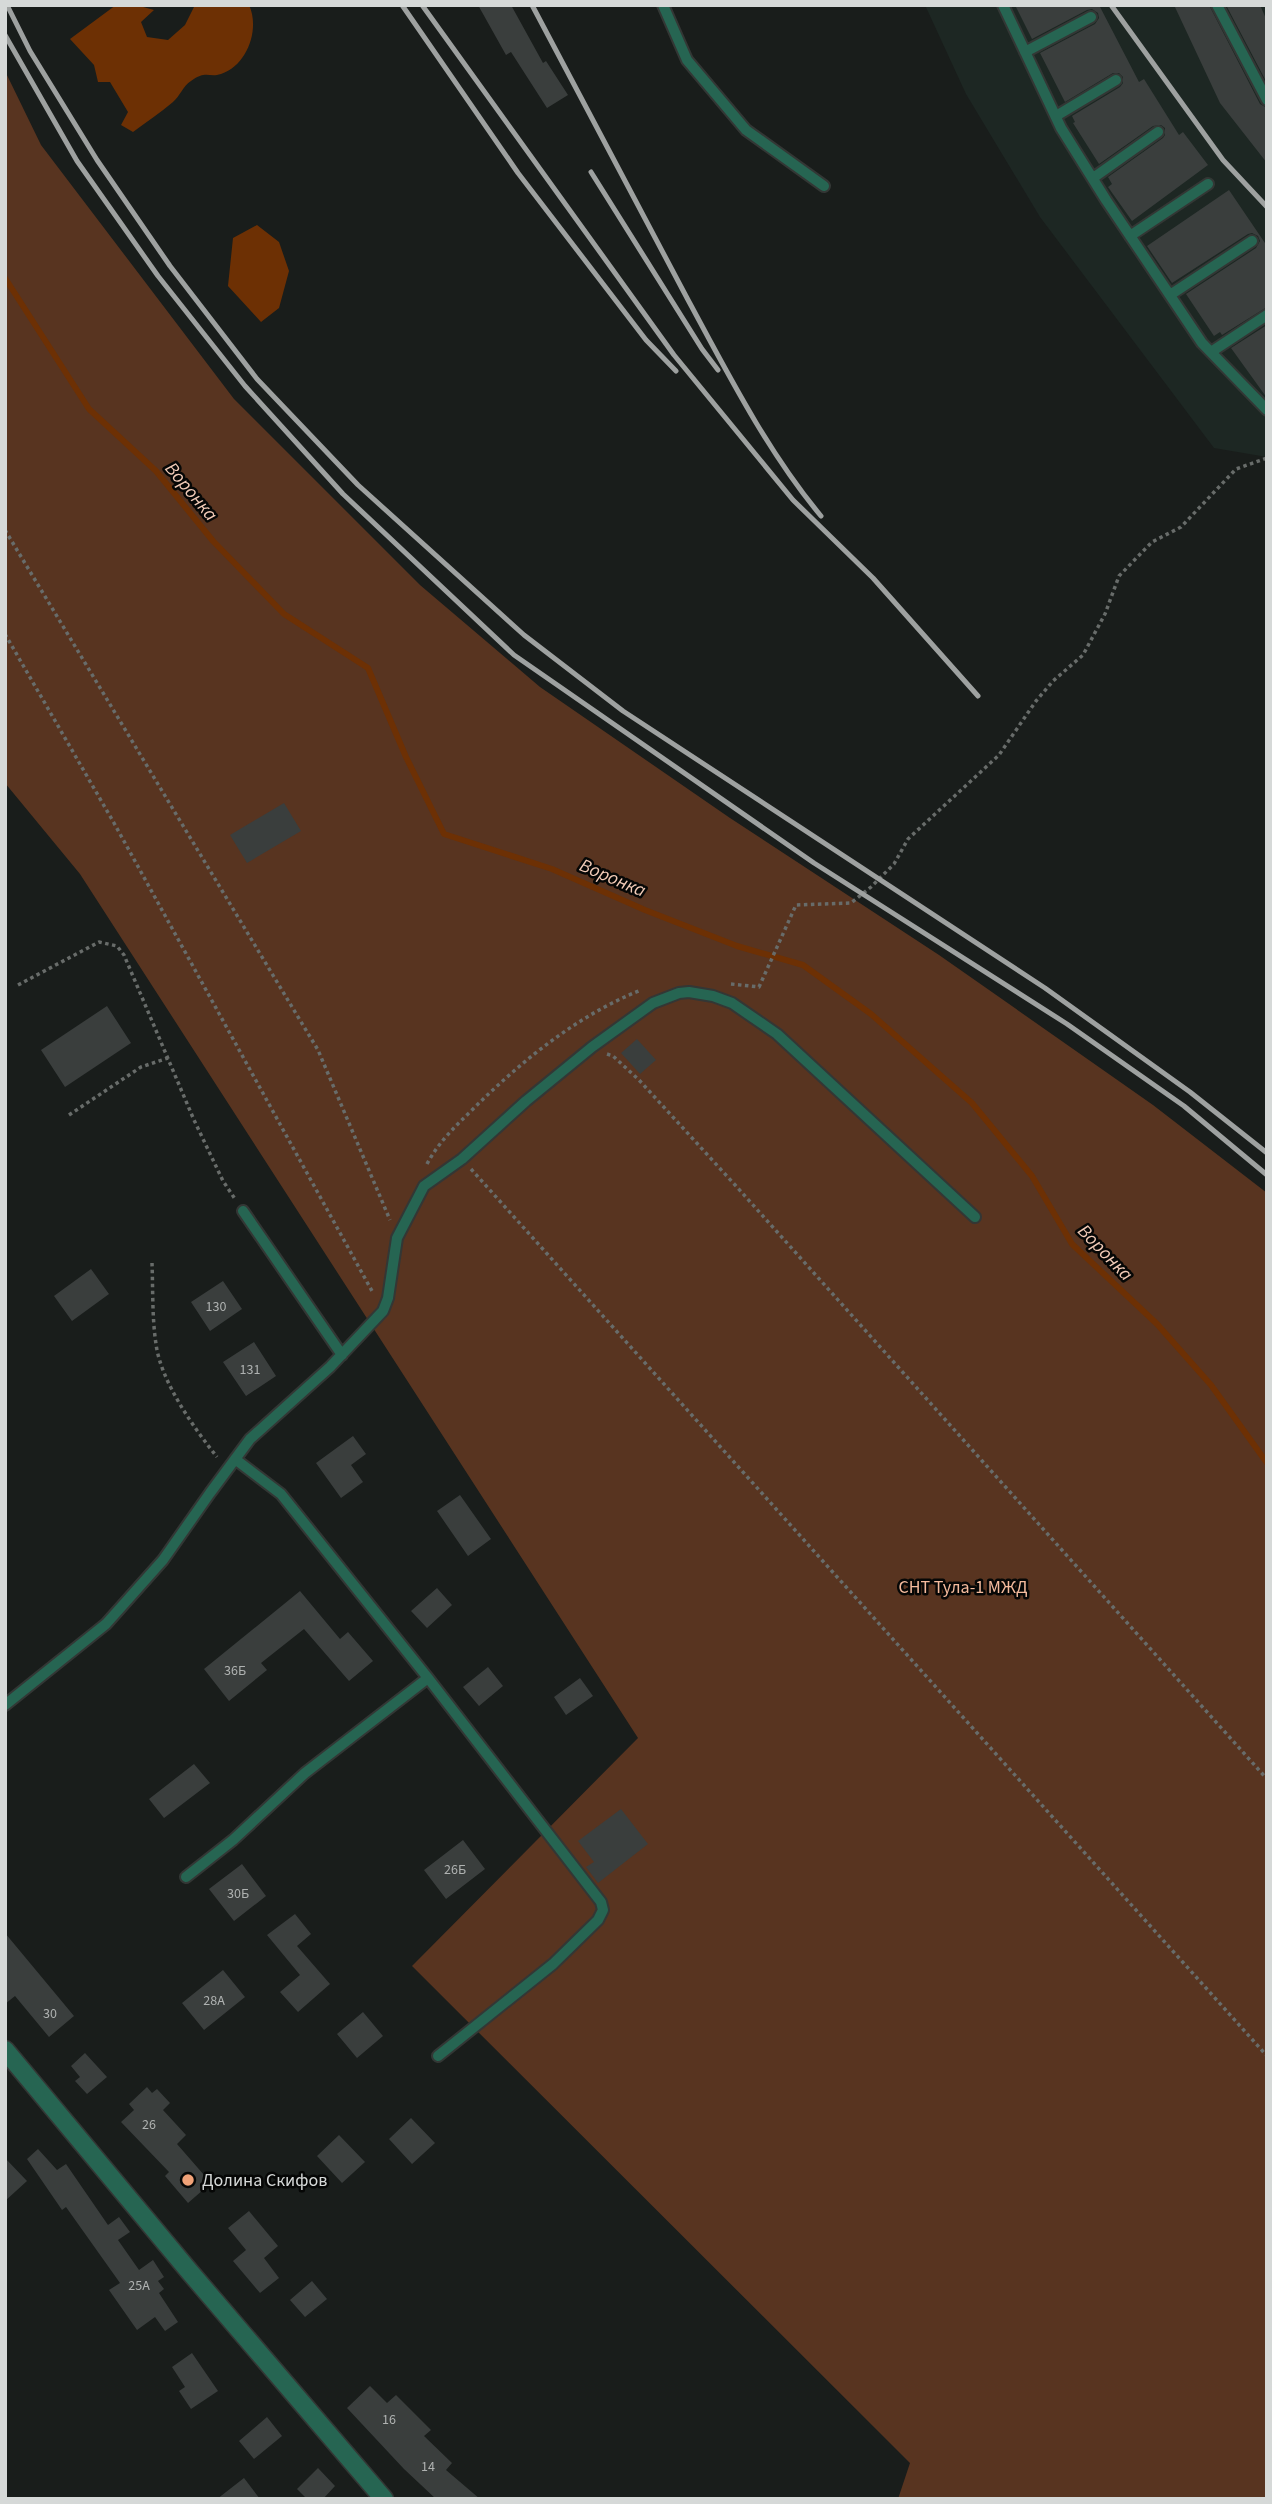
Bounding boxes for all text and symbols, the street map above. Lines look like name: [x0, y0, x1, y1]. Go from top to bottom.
water label: Воронка: [158, 457, 224, 527]
water label: Воронка: [575, 852, 650, 904]
water label: Воронка: [1071, 1219, 1139, 1287]
house number: 130: [206, 1297, 226, 1317]
house number: 131: [240, 1360, 260, 1380]
park label: СНТ Тула-1 МЖД: [898, 1575, 1028, 1600]
house number: 36Б: [224, 1661, 246, 1681]
house number: 26Б: [444, 1860, 466, 1880]
house number: 30Б: [227, 1884, 249, 1904]
house number: 28А: [203, 1991, 225, 2011]
house number: 30: [43, 2004, 57, 2024]
house number: 26: [142, 2115, 156, 2135]
place label: Долина Скифов: [202, 2168, 327, 2193]
marker: Долина Скифов: [180, 2172, 196, 2188]
house number: 25А: [128, 2276, 150, 2296]
house number: 16: [382, 2410, 396, 2430]
house number: 14: [421, 2457, 435, 2477]

